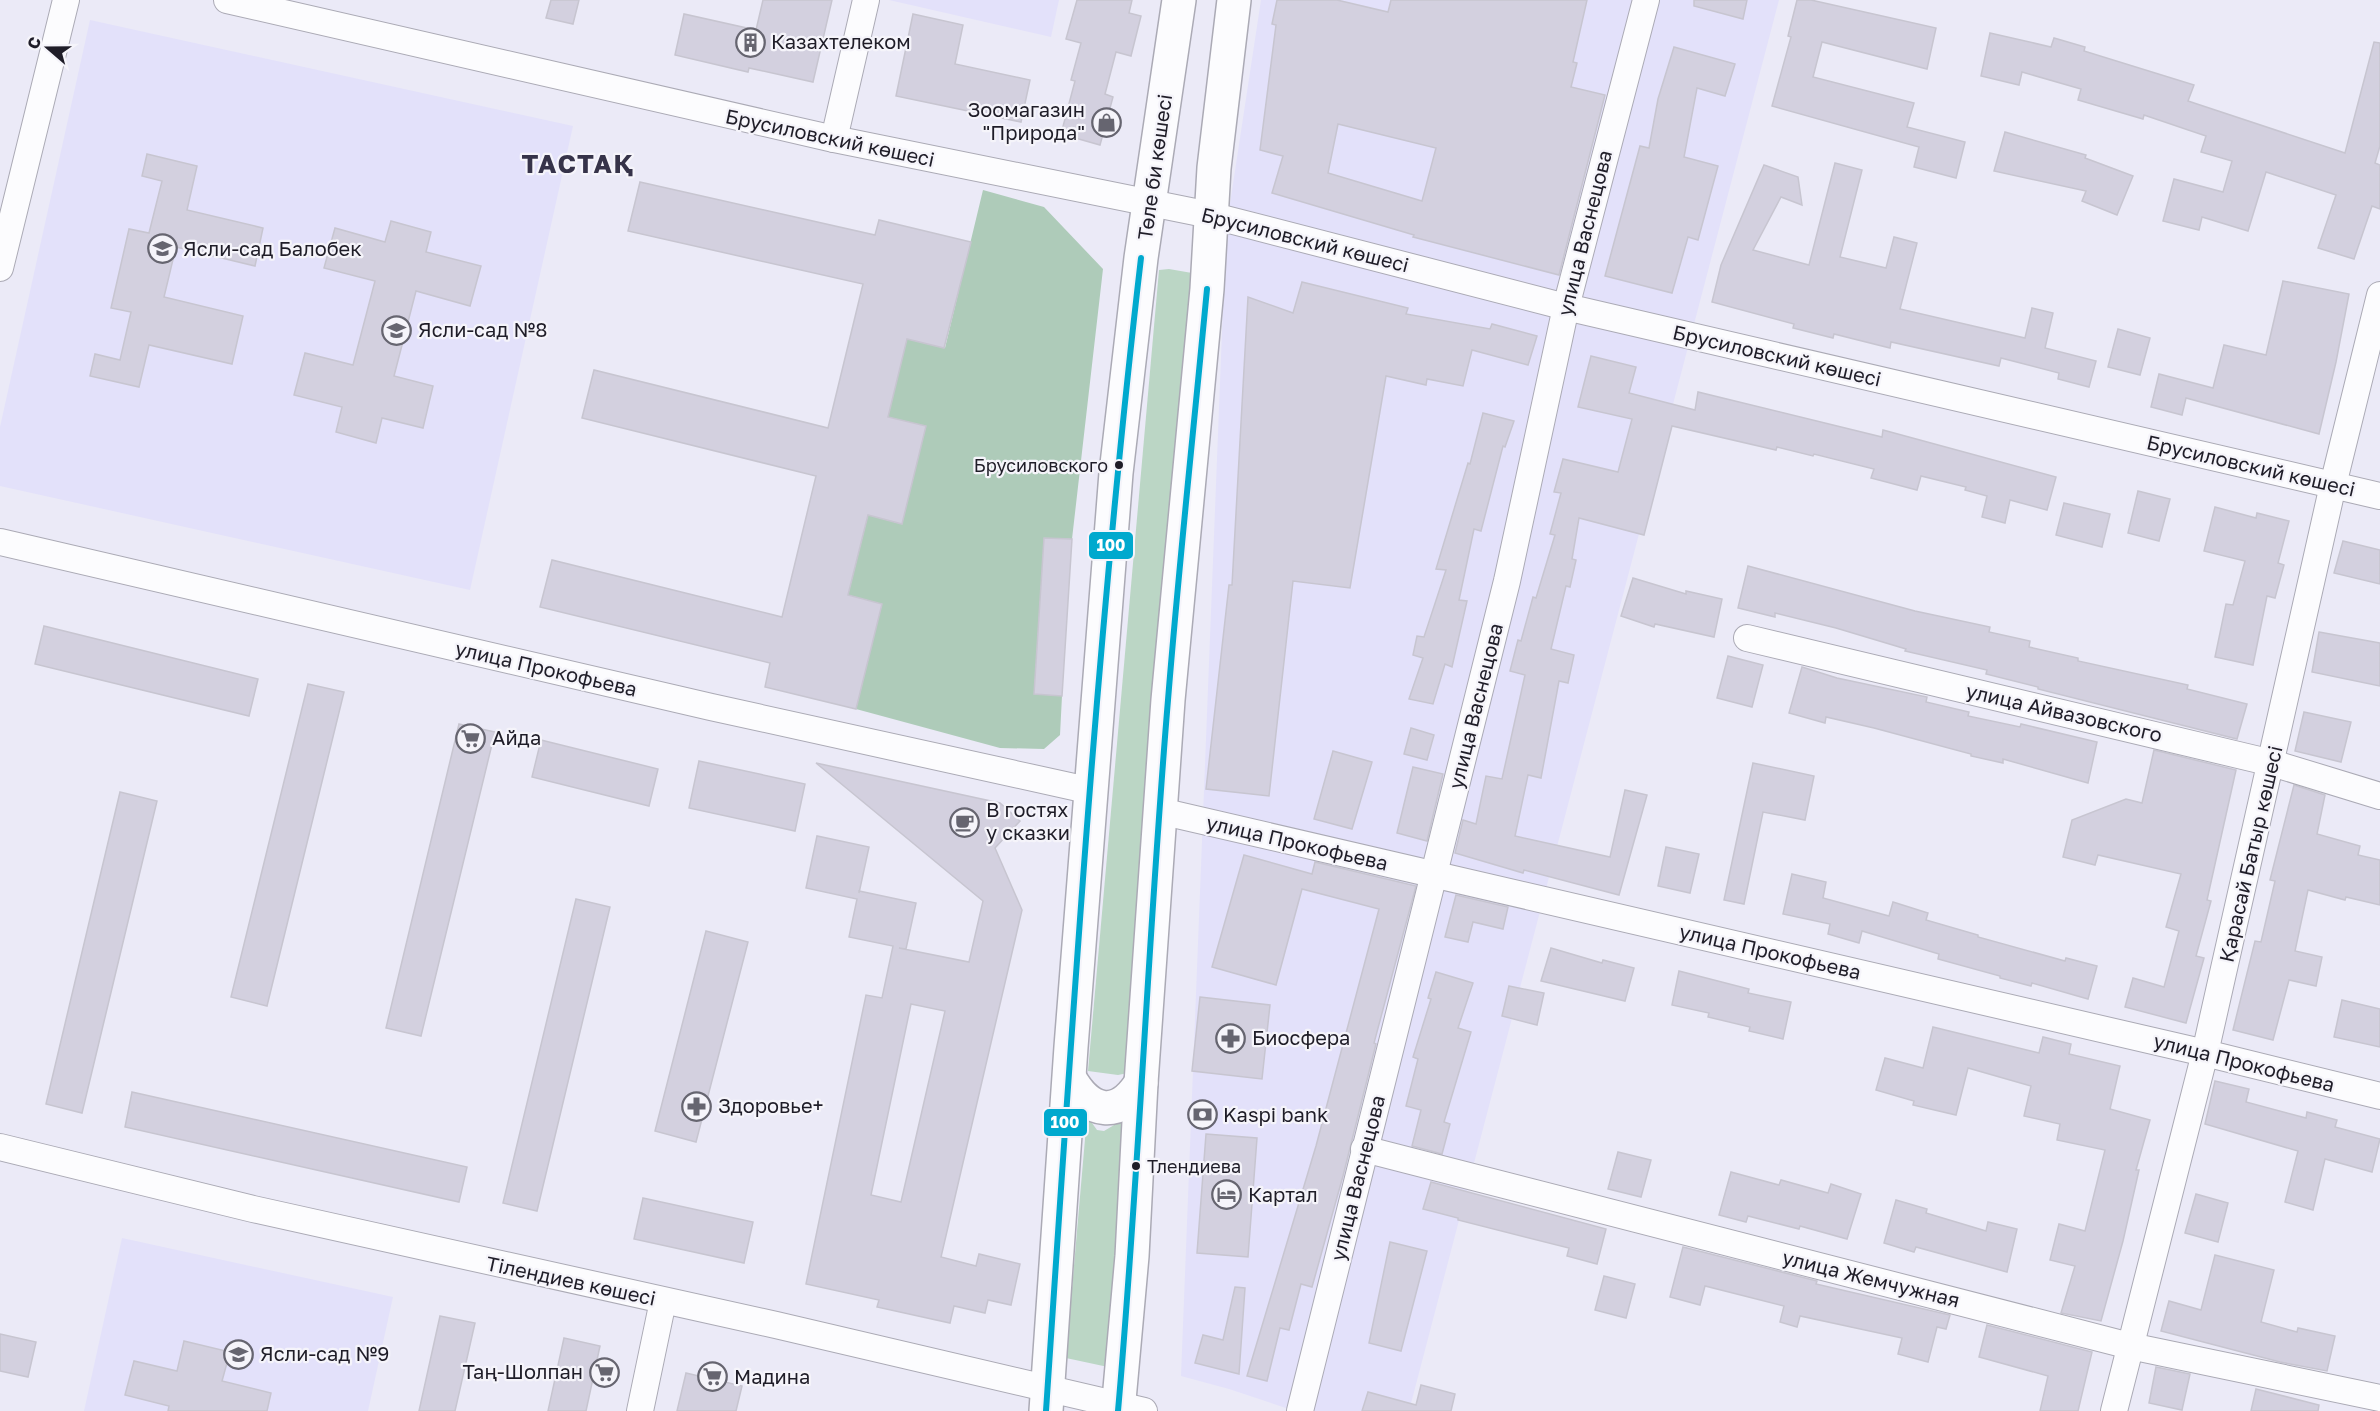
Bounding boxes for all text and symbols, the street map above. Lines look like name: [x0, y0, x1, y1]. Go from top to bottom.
north arrow: [18, 18, 78, 78]
building icon: Казахтелеком: [734, 26, 766, 58]
place label: Казахтелеком: [771, 29, 911, 53]
text: С: [23, 34, 45, 52]
street label: Төле би көшесі: [1132, 92, 1176, 241]
place label: Зоомагазин "Природа": [968, 97, 1085, 144]
street label: Брусиловский көшесі: [724, 103, 937, 171]
shop icon: Зоомагазин "Природа": [1090, 106, 1122, 138]
street label: улица Васнецова: [1552, 147, 1616, 318]
district label: ТАСТАҚ: [521, 148, 635, 179]
street label: Брусиловский көшесі: [1199, 202, 1412, 276]
school or university icon: Ясли-сад Балобек: [146, 233, 178, 265]
place label: Ясли-сад Балобек: [183, 236, 362, 260]
school or university icon: Ясли-сад №8: [381, 314, 413, 346]
place label: Ясли-сад №8: [418, 317, 548, 341]
street label: Брусиловский көшесі: [1671, 319, 1884, 391]
street label: Брусиловский көшесі: [2145, 429, 2358, 501]
place label: Брусиловского: [974, 454, 1108, 476]
marker: Брусиловского: [1113, 459, 1125, 471]
line badge: 100: [1088, 531, 1134, 560]
text: 100: [1096, 535, 1126, 555]
street label: улица Васнецова: [1443, 620, 1507, 791]
street label: улица Прокофьева: [453, 635, 639, 701]
street label: улица Айвазовского: [1964, 678, 2165, 746]
supermarket icon: Айда: [455, 722, 487, 754]
place label: Айда: [492, 725, 541, 749]
street label: Қарасай Батыр көшесі: [2213, 743, 2287, 964]
place label: В гостях у сказки: [986, 797, 1070, 844]
cafe icon: В гостях у сказки: [949, 806, 981, 838]
street label: улица Прокофьева: [1204, 809, 1390, 875]
street label: улица Прокофьева: [1677, 918, 1863, 984]
pharmacy icon: Биосфера: [1215, 1022, 1247, 1054]
place label: Биосфера: [1252, 1025, 1350, 1049]
street label: улица Прокофьева: [2151, 1028, 2337, 1096]
pharmacy icon: Здоровье+: [681, 1090, 713, 1122]
street label: улица Васнецова: [1325, 1092, 1389, 1263]
place label: Здоровье+: [718, 1093, 824, 1117]
bank icon: Kaspi bank: [1186, 1099, 1218, 1131]
place label: Kaspi bank: [1223, 1102, 1328, 1126]
line badge: 100: [1043, 1108, 1088, 1137]
text: 100: [1050, 1112, 1080, 1132]
place label: Тлендиева: [1147, 1155, 1241, 1177]
marker: Тлендиева: [1130, 1160, 1142, 1172]
hotel icon: Картал: [1211, 1179, 1243, 1211]
place label: Картал: [1248, 1182, 1318, 1206]
street label: улица Жемчужная: [1780, 1244, 1962, 1312]
street label: Тілендиев көшесі: [484, 1250, 658, 1310]
school or university icon: Ясли-сад №9: [223, 1338, 255, 1370]
place label: Ясли-сад №9: [260, 1341, 389, 1365]
supermarket icon: Таң-Шолпан: [588, 1356, 620, 1388]
place label: Таң-Шолпан: [463, 1359, 583, 1383]
supermarket icon: Мадина: [697, 1361, 729, 1393]
place label: Мадина: [734, 1364, 810, 1388]

